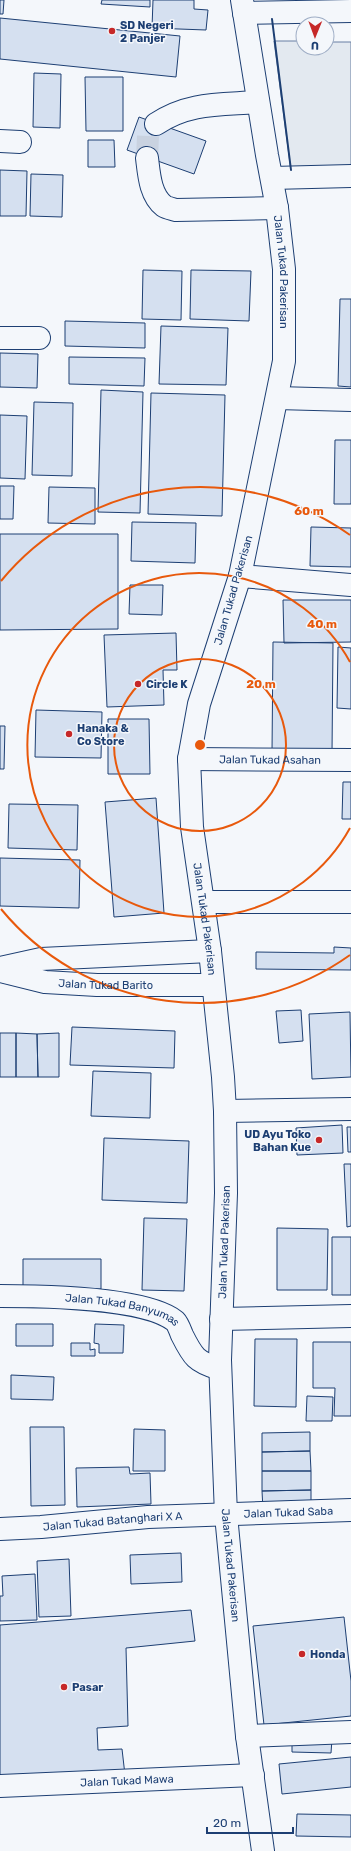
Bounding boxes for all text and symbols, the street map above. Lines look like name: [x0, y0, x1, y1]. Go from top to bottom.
north arrow: [295, 16, 335, 56]
place label: SD Negeri 2 Panjer: [120, 19, 174, 45]
marker: SD Negeri 2 Panjer: [107, 26, 117, 36]
text: U: [311, 39, 319, 52]
street label: Jalan Tukad Pakerisan: [271, 214, 290, 329]
text: 60 m: [294, 504, 324, 518]
street label: Jalan Tukad Pakerisan: [212, 534, 255, 647]
text: 40 m: [307, 617, 337, 631]
text: 20 m: [246, 677, 276, 691]
place label: Circle K: [146, 678, 188, 691]
marker: Circle K: [133, 679, 143, 689]
place label: Hanaka & Co Store: [77, 722, 129, 748]
marker: Hanaka & Co Store: [64, 729, 74, 739]
centre of rings: [193, 738, 207, 752]
street label: Jalan Tukad Asahan: [219, 753, 321, 767]
street label: Jalan Tukad Pakerisan: [190, 862, 218, 976]
street label: Jalan Tukad Barito: [58, 977, 153, 992]
place label: UD Ayu Toko Bahan Kue: [244, 1128, 311, 1154]
marker: UD Ayu Toko Bahan Kue: [314, 1135, 324, 1145]
street label: Jalan Tukad Pakerisan: [216, 1185, 233, 1299]
street label: Jalan Tukad Banyumas: [65, 1292, 183, 1329]
street label: Jalan Tukad Saba: [243, 1505, 333, 1521]
street label: Jalan Tukad Pakerisan: [219, 1508, 242, 1623]
street label: Jalan Tukad Batanghari X A: [42, 1510, 183, 1534]
place label: Honda: [310, 1648, 345, 1661]
marker: Honda: [297, 1649, 307, 1659]
place label: Pasar: [72, 1681, 103, 1694]
marker: Pasar: [59, 1682, 69, 1692]
street label: Jalan Tukad Mawa: [80, 1772, 174, 1790]
scale bar: [207, 1809, 293, 1835]
text: 20 m: [213, 1816, 241, 1830]

